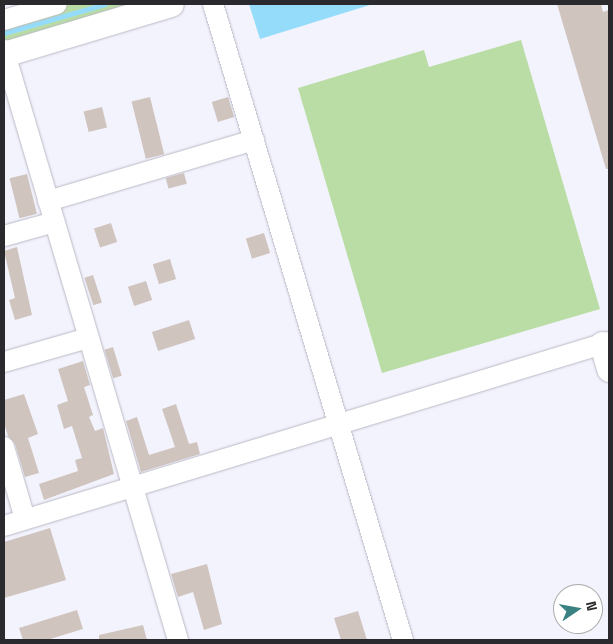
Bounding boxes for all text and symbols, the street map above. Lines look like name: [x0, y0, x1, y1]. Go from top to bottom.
north arrow: [553, 584, 603, 634]
text: N: [582, 600, 601, 613]

